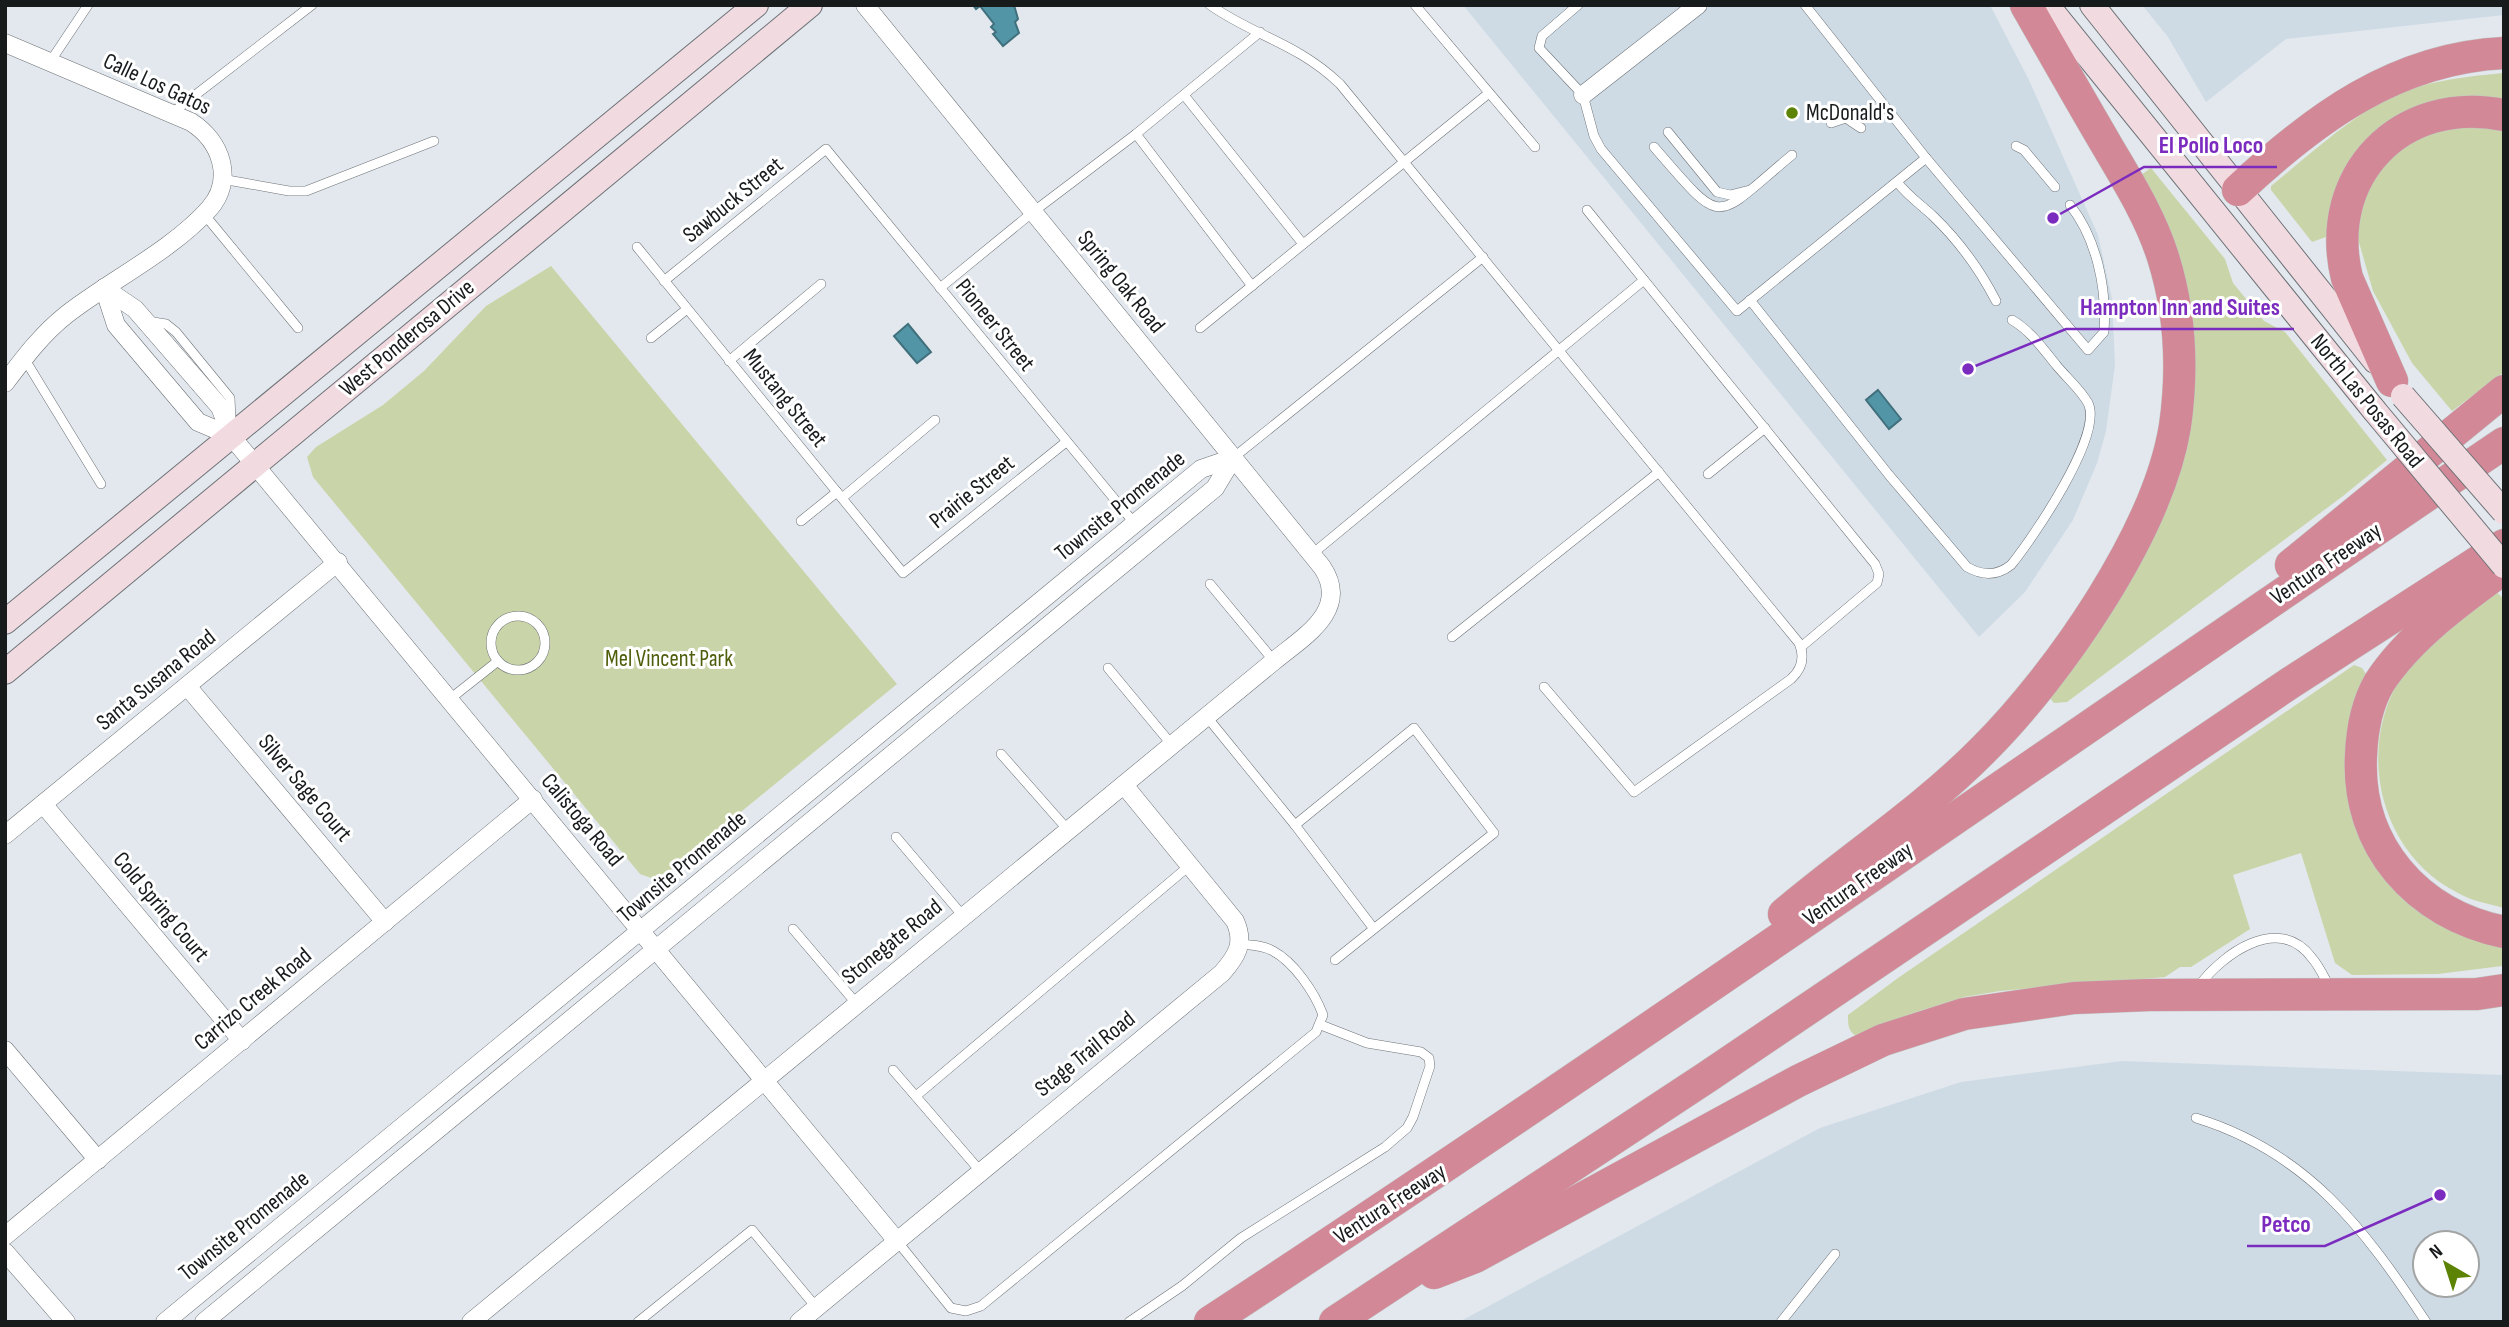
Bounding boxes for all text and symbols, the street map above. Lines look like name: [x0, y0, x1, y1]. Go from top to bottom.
street label: Calle Los Gatos: [99, 47, 215, 121]
place label: McDonald's: [1806, 99, 1894, 127]
marker: McDonald's: [1784, 105, 1800, 121]
callout: El Pollo Loco: [2144, 122, 2277, 167]
text: El Pollo Loco: [2159, 131, 2263, 160]
street label: Sawbuck Street: [677, 151, 789, 249]
street label: Spring Oak Road: [1071, 225, 1171, 339]
street label: Pioneer Street: [949, 273, 1041, 377]
street label: West Ponderosa Drive: [334, 274, 480, 402]
callout: Hampton Inn and Suites: [2066, 284, 2294, 329]
text: Hampton Inn and Suites: [2080, 293, 2280, 322]
street label: North Las Posas Road: [2304, 328, 2430, 474]
street label: Mustang Street: [737, 343, 833, 453]
street label: Townsite Promenade: [1049, 445, 1191, 567]
street label: Prairie Street: [924, 449, 1020, 535]
street label: Ventura Freeway: [2265, 517, 2387, 611]
street label: Santa Susana Road: [91, 623, 221, 737]
park label: Mel Vincent Park: [605, 645, 733, 673]
street label: Silver Sage Court: [252, 729, 358, 847]
street label: Calistoga Road: [535, 768, 629, 872]
street label: Townsite Promenade: [612, 805, 752, 929]
street label: Ventura Freeway: [1798, 836, 1918, 932]
street label: Cold Spring Court: [107, 846, 215, 968]
street label: Stonegate Road: [836, 893, 948, 991]
street label: Carrizo Creek Road: [189, 942, 317, 1056]
street label: Stage Trail Road: [1029, 1005, 1141, 1103]
street label: Ventura Freeway: [1329, 1157, 1451, 1251]
street label: Townsite Promenade: [173, 1165, 315, 1287]
callout: Petco: [2247, 1201, 2325, 1246]
text: Petco: [2261, 1210, 2311, 1239]
north arrow: [2411, 1229, 2481, 1299]
text: N: [2425, 1240, 2447, 1264]

